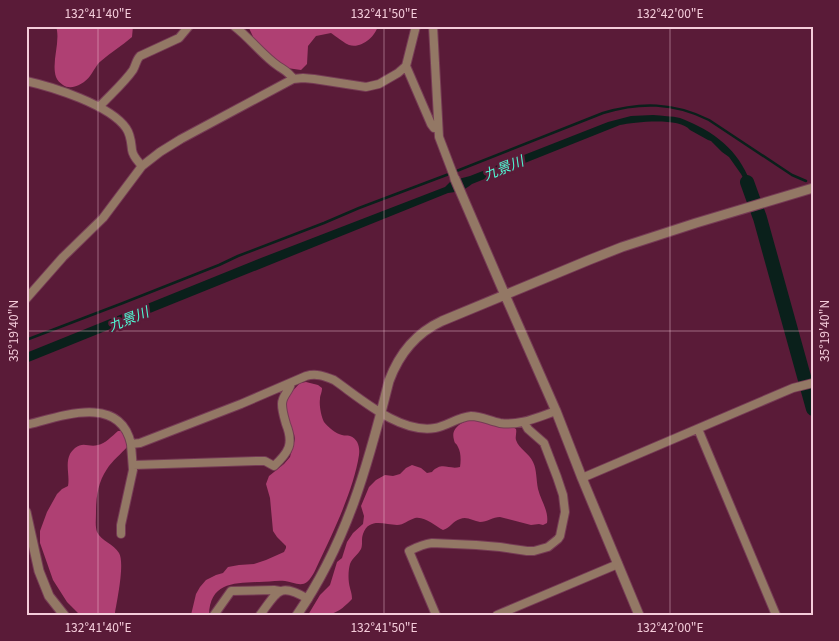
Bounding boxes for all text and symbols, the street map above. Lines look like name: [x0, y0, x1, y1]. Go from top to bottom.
text: 132°41'40"E: [64, 4, 132, 21]
text: 132°41'50"E: [350, 4, 418, 21]
text: 132°42'00"E: [636, 4, 704, 21]
water label: 九景川: [480, 149, 528, 184]
text: 35°19'40"N: [4, 300, 21, 362]
water label: 九景川: [105, 300, 153, 335]
text: 35°19'40"N: [815, 300, 832, 362]
text: 132°41'40"E: [64, 618, 132, 635]
text: 132°41'50"E: [350, 618, 418, 635]
text: 132°42'00"E: [636, 618, 704, 635]

